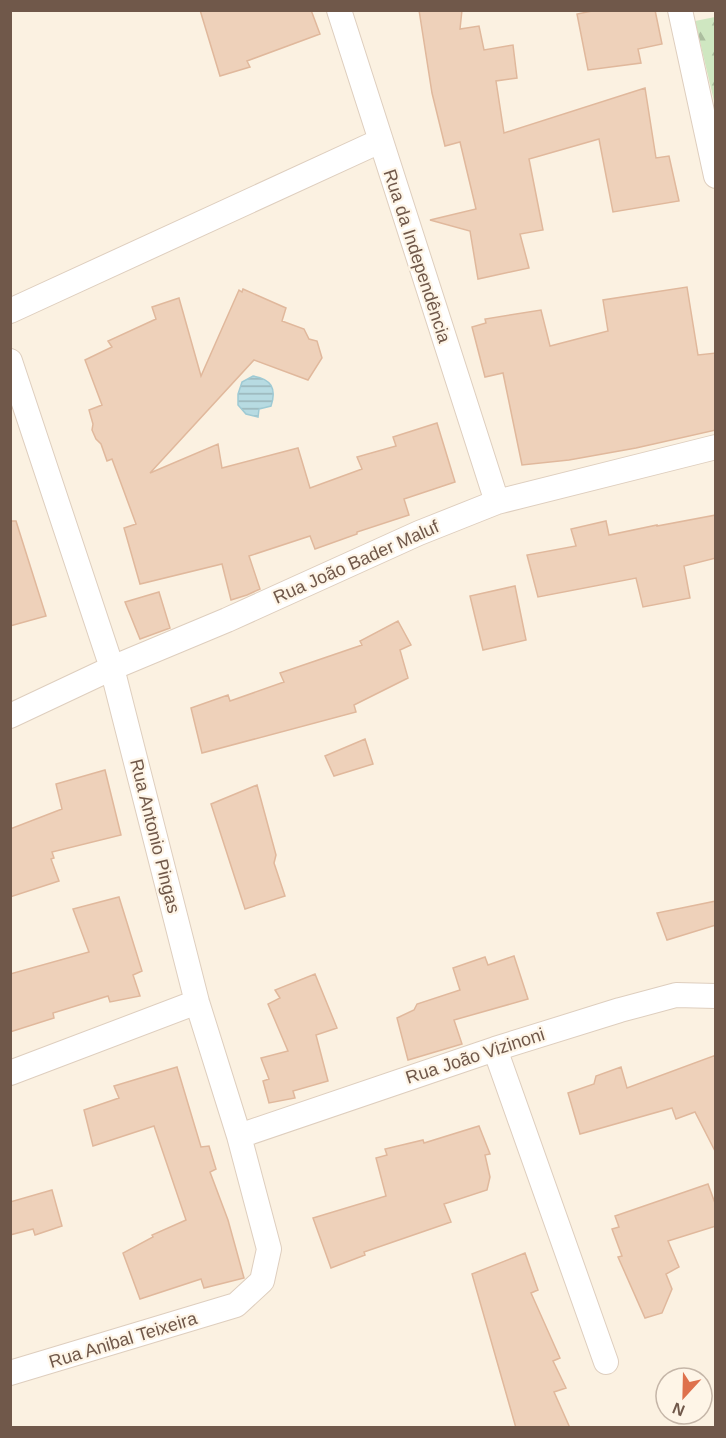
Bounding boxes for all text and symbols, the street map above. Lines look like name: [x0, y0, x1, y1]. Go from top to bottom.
street label: Rua da Independência: [379, 167, 455, 346]
street label: Rua João Bader Maluf: [270, 516, 443, 608]
street label: Rua Antonio Pingas: [126, 757, 184, 915]
street label: Rua João Vizinoni: [403, 1024, 547, 1088]
street label: Rua Anibal Teixeira: [47, 1308, 200, 1372]
north arrow: [654, 1366, 714, 1426]
text: N: [670, 1399, 687, 1419]

